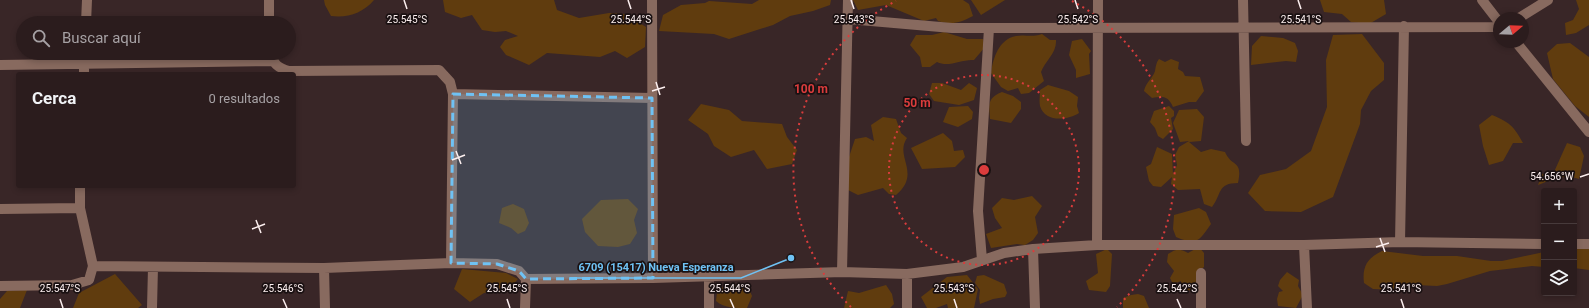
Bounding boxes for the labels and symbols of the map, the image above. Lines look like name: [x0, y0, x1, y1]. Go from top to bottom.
north arrow: [1493, 12, 1529, 48]
text: 25.545°S: [387, 14, 427, 25]
text: 25.544°S: [611, 14, 651, 25]
text: 25.543°S: [834, 14, 874, 25]
text: 25.542°S: [1058, 14, 1098, 25]
text: 25.541°S: [1281, 14, 1321, 25]
text: 100 m: [794, 82, 828, 96]
text: 50 m: [903, 96, 931, 110]
centre of rings: [977, 163, 991, 177]
text: 54.656°W: [1530, 171, 1574, 182]
callout: 6709 (15417) Nueva Esperanza: [570, 255, 741, 278]
text: 6709 (15417) Nueva Esperanza: [578, 261, 734, 274]
text: 25.547°S: [40, 283, 80, 294]
text: 25.546°S: [263, 283, 303, 294]
text: 25.545°S: [487, 283, 527, 294]
text: 25.544°S: [710, 283, 750, 294]
text: 25.543°S: [934, 283, 974, 294]
text: 25.542°S: [1157, 283, 1197, 294]
text: 25.541°S: [1381, 283, 1421, 294]

